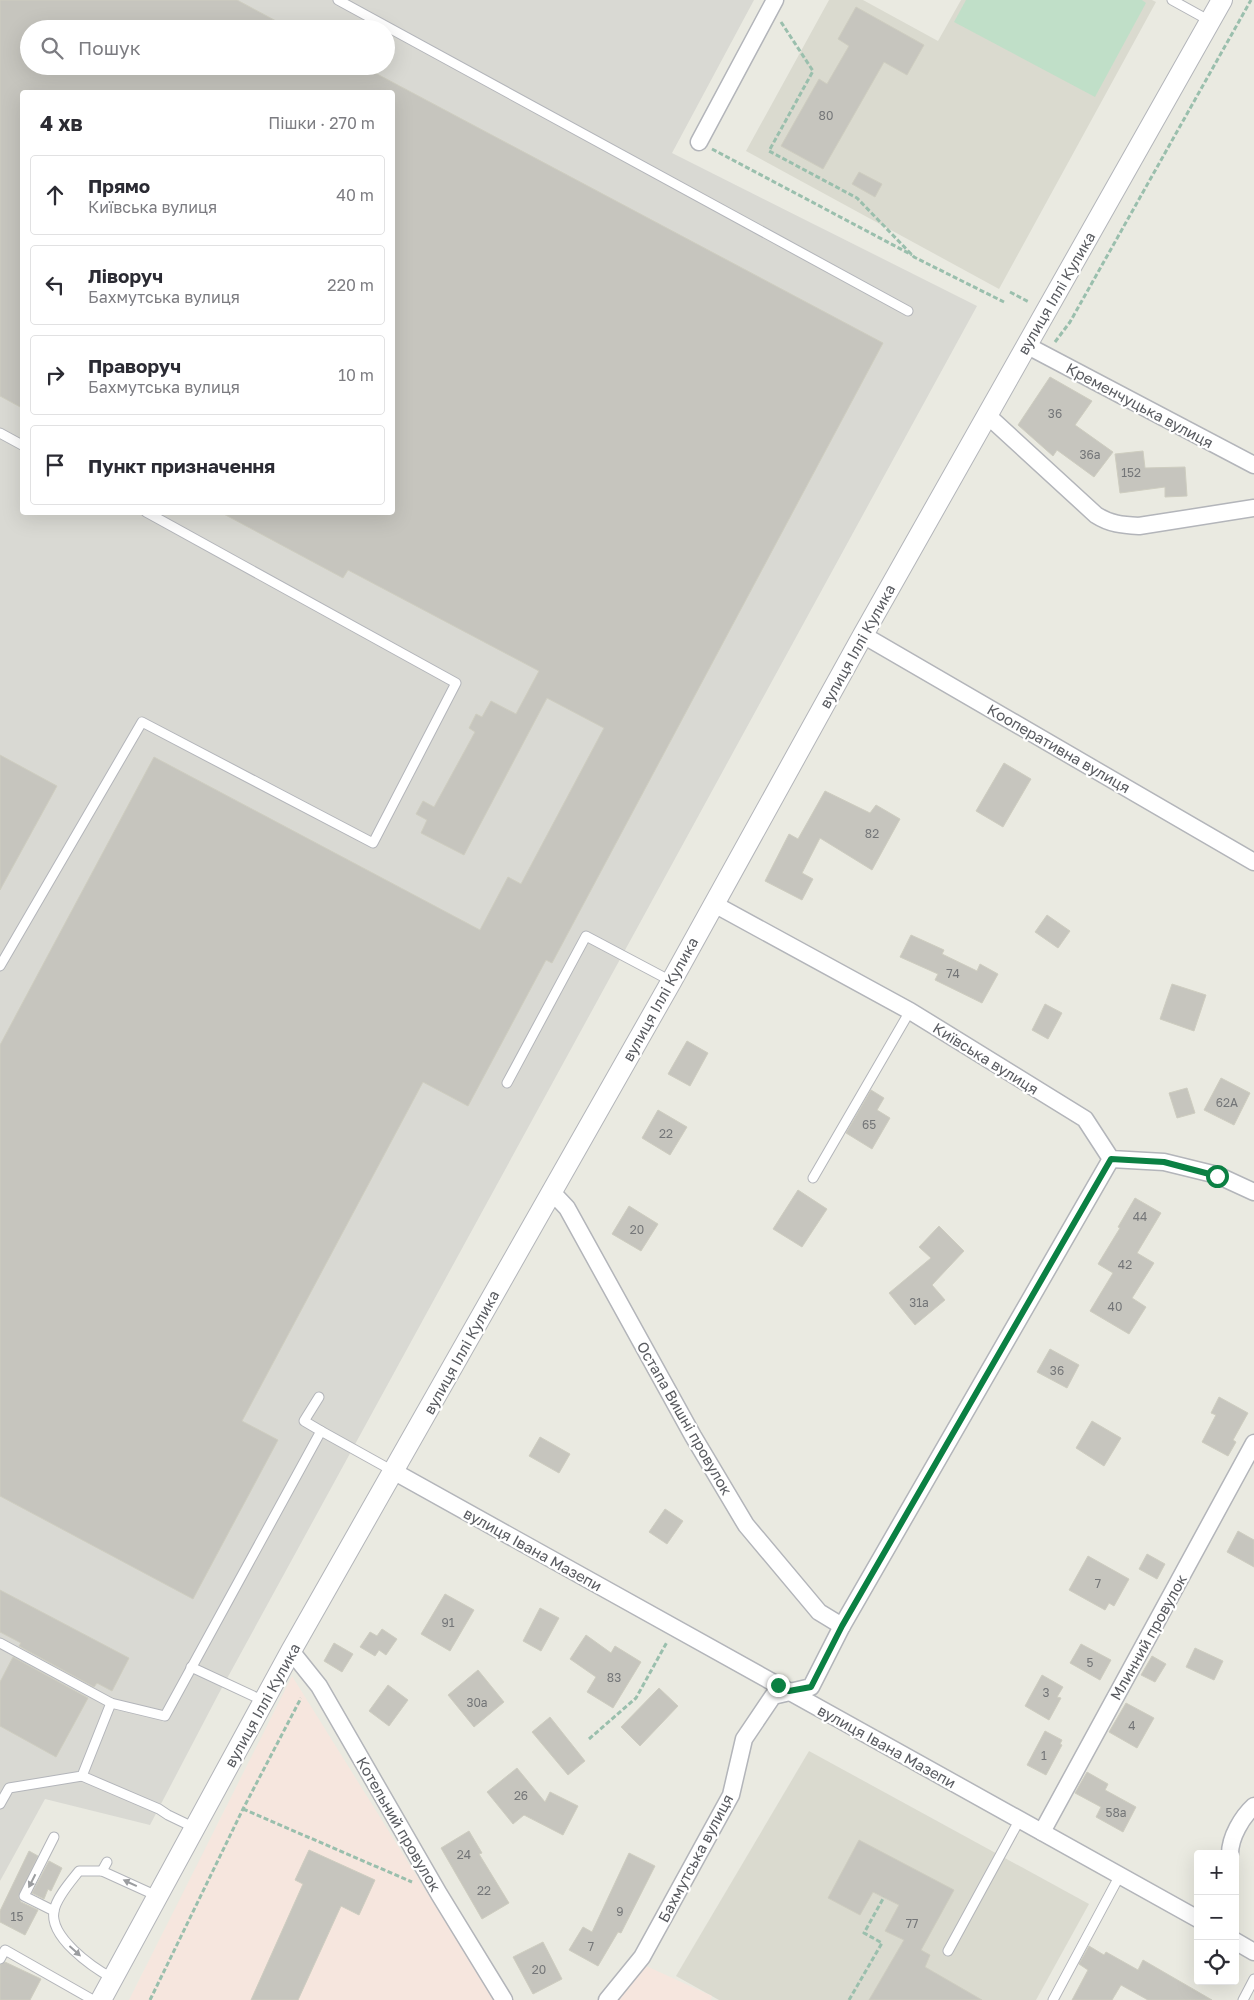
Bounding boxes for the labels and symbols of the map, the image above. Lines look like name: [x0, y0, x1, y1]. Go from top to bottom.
house number: 80: [819, 108, 833, 123]
street label: вулиця Іллі Кулика: [1013, 228, 1099, 358]
street label: Кременчуцька вулиця: [1063, 359, 1217, 451]
house number: 36: [1048, 406, 1062, 421]
house number: 36а: [1079, 447, 1101, 462]
house number: 152: [1121, 465, 1141, 480]
street label: вулиця Іллі Кулика: [815, 581, 899, 711]
street label: Кооперативна вулиця: [984, 700, 1134, 796]
house number: 82: [865, 826, 879, 841]
street label: вулиця Іллі Кулика: [618, 934, 702, 1064]
house number: 74: [946, 966, 960, 981]
street label: Київська вулиця: [930, 1018, 1042, 1098]
house number: 62А: [1216, 1095, 1238, 1110]
house number: 65: [862, 1117, 876, 1132]
house number: 22: [659, 1126, 673, 1141]
route start: [1206, 1165, 1229, 1188]
house number: 44: [1133, 1209, 1147, 1224]
house number: 20: [630, 1222, 644, 1237]
house number: 42: [1118, 1257, 1132, 1272]
street label: вулиця Іллі Кулика: [419, 1287, 503, 1417]
house number: 31а: [909, 1295, 929, 1310]
house number: 40: [1108, 1299, 1122, 1314]
street label: Остапа Вишні провулок: [634, 1338, 737, 1498]
house number: 36: [1050, 1363, 1064, 1378]
street label: вулиця Івана Мазепи: [461, 1504, 605, 1594]
street label: Млинний провулок: [1106, 1571, 1190, 1703]
house number: 7: [1095, 1576, 1101, 1591]
house number: 91: [441, 1615, 455, 1630]
street label: вулиця Іллі Кулика: [220, 1640, 304, 1770]
house number: 5: [1087, 1655, 1094, 1670]
house number: 83: [607, 1670, 621, 1685]
route end: [767, 1674, 790, 1697]
house number: 3: [1042, 1685, 1050, 1700]
house number: 30а: [466, 1695, 488, 1710]
street label: вулиця Івана Мазепи: [815, 1701, 959, 1791]
house number: 4: [1128, 1718, 1136, 1733]
house number: 1: [1041, 1748, 1047, 1763]
street label: Котельний провулок: [353, 1753, 445, 1895]
house number: 26: [514, 1788, 528, 1803]
street label: Бахмутська вулиця: [654, 1791, 736, 1925]
house number: 58а: [1105, 1805, 1127, 1820]
house number: 24: [457, 1847, 471, 1862]
one-way arrow: [28, 1874, 36, 1888]
one-way arrow: [123, 1879, 137, 1887]
house number: 22: [477, 1883, 491, 1898]
house number: 9: [616, 1904, 624, 1919]
house number: 15: [11, 1909, 23, 1924]
house number: 77: [906, 1916, 918, 1931]
house number: 7: [588, 1939, 594, 1954]
one-way arrow: [68, 1945, 80, 1957]
house number: 20: [532, 1962, 546, 1977]

